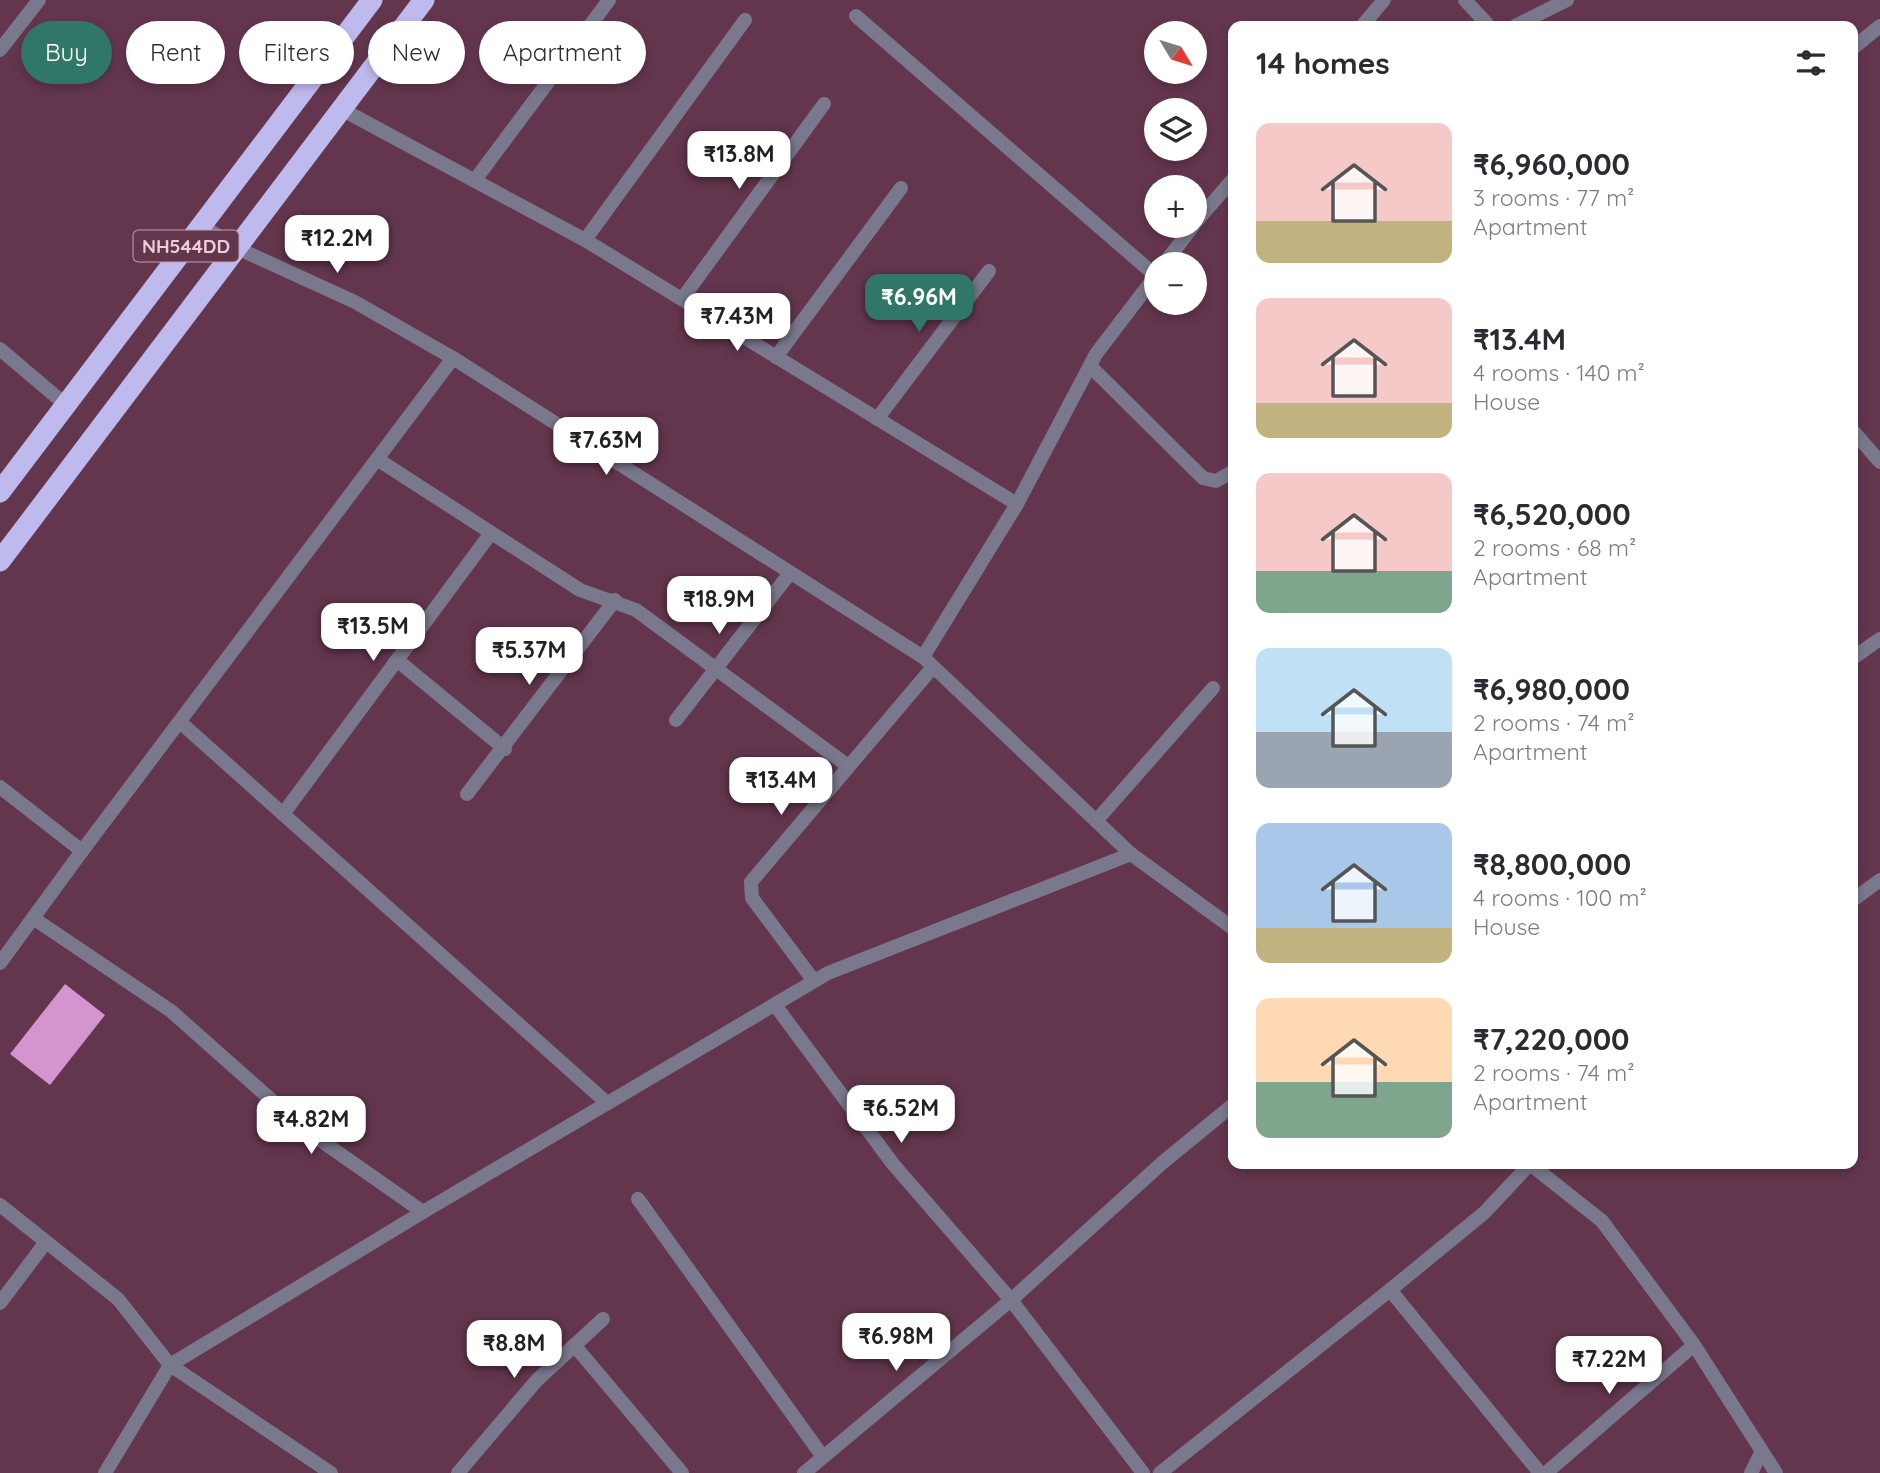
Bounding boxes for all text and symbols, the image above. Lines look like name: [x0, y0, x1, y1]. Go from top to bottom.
chip: Buy: [21, 21, 112, 84]
chip: Rent: [126, 21, 225, 84]
chip: Filters: [239, 21, 354, 84]
chip: New: [368, 21, 465, 84]
chip: Apartment: [479, 21, 646, 84]
north arrow: [1144, 21, 1208, 84]
map controls: [1144, 21, 1207, 315]
text: 14 homes: [1256, 44, 1390, 82]
icon: filters: [1792, 44, 1830, 82]
button: layers: [1144, 98, 1207, 161]
pin: ₹13.8M: [682, 132, 796, 191]
text: ₹13.8M: [703, 139, 775, 168]
text: ₹6,960,000: [1473, 145, 1630, 183]
icon: home: [1312, 151, 1396, 235]
button: +: [1144, 175, 1207, 238]
text: 3 rooms · 77 m²: [1473, 183, 1634, 212]
text: Apartment: [1473, 212, 1587, 241]
pin: ₹12.2M: [280, 216, 394, 275]
text: ₹12.2M: [301, 223, 373, 252]
road number: NH544DD: [134, 230, 238, 262]
button: −: [1144, 252, 1207, 315]
pin: ₹6.96M: [862, 274, 976, 334]
text: ₹6.96M: [881, 282, 957, 311]
pin: ₹7.43M: [680, 294, 794, 353]
text: ₹7.43M: [700, 301, 774, 330]
text: ₹13.4M: [1473, 320, 1566, 358]
icon: home: [1312, 326, 1396, 410]
text: 4 rooms · 140 m²: [1473, 358, 1645, 387]
text: House: [1473, 387, 1540, 416]
pin: ₹7.63M: [549, 418, 663, 477]
text: ₹7.63M: [569, 425, 643, 454]
text: ₹6,520,000: [1473, 495, 1631, 533]
icon: home: [1312, 501, 1396, 585]
text: 2 rooms · 68 m²: [1473, 533, 1636, 562]
text: Apartment: [1473, 562, 1587, 591]
pin: ₹18.9M: [662, 576, 776, 636]
text: ₹18.9M: [683, 584, 755, 613]
pin: ₹13.5M: [316, 604, 430, 663]
text: ₹13.5M: [337, 611, 409, 640]
pin: ₹5.37M: [472, 628, 586, 687]
text: ₹5.37M: [492, 635, 566, 664]
text: ₹6,980,000: [1473, 670, 1630, 708]
icon: home: [1312, 676, 1396, 760]
text: 2 rooms · 74 m²: [1473, 708, 1635, 737]
text: Apartment: [1473, 737, 1587, 766]
pin: ₹13.4M: [724, 758, 838, 817]
text: ₹13.4M: [745, 765, 817, 794]
text: ₹8,800,000: [1473, 845, 1631, 883]
icon: home: [1312, 851, 1396, 935]
text: 4 rooms · 100 m²: [1473, 883, 1647, 912]
text: House: [1473, 912, 1540, 941]
text: ₹7,220,000: [1473, 1020, 1629, 1058]
icon: home: [1312, 1026, 1396, 1110]
text: 2 rooms · 74 m²: [1473, 1058, 1635, 1087]
pin: ₹6.52M: [844, 1086, 958, 1145]
text: Apartment: [1473, 1087, 1587, 1116]
text: ₹6.52M: [863, 1093, 939, 1122]
pin: ₹4.82M: [254, 1096, 368, 1156]
text: ₹4.82M: [273, 1104, 349, 1133]
pin: ₹6.98M: [839, 1314, 953, 1373]
pin: ₹8.8M: [465, 1320, 563, 1380]
text: ₹6.98M: [858, 1321, 934, 1350]
text: ₹8.8M: [483, 1328, 545, 1357]
pin: ₹7.22M: [1552, 1336, 1666, 1396]
text: ₹7.22M: [1572, 1344, 1646, 1373]

